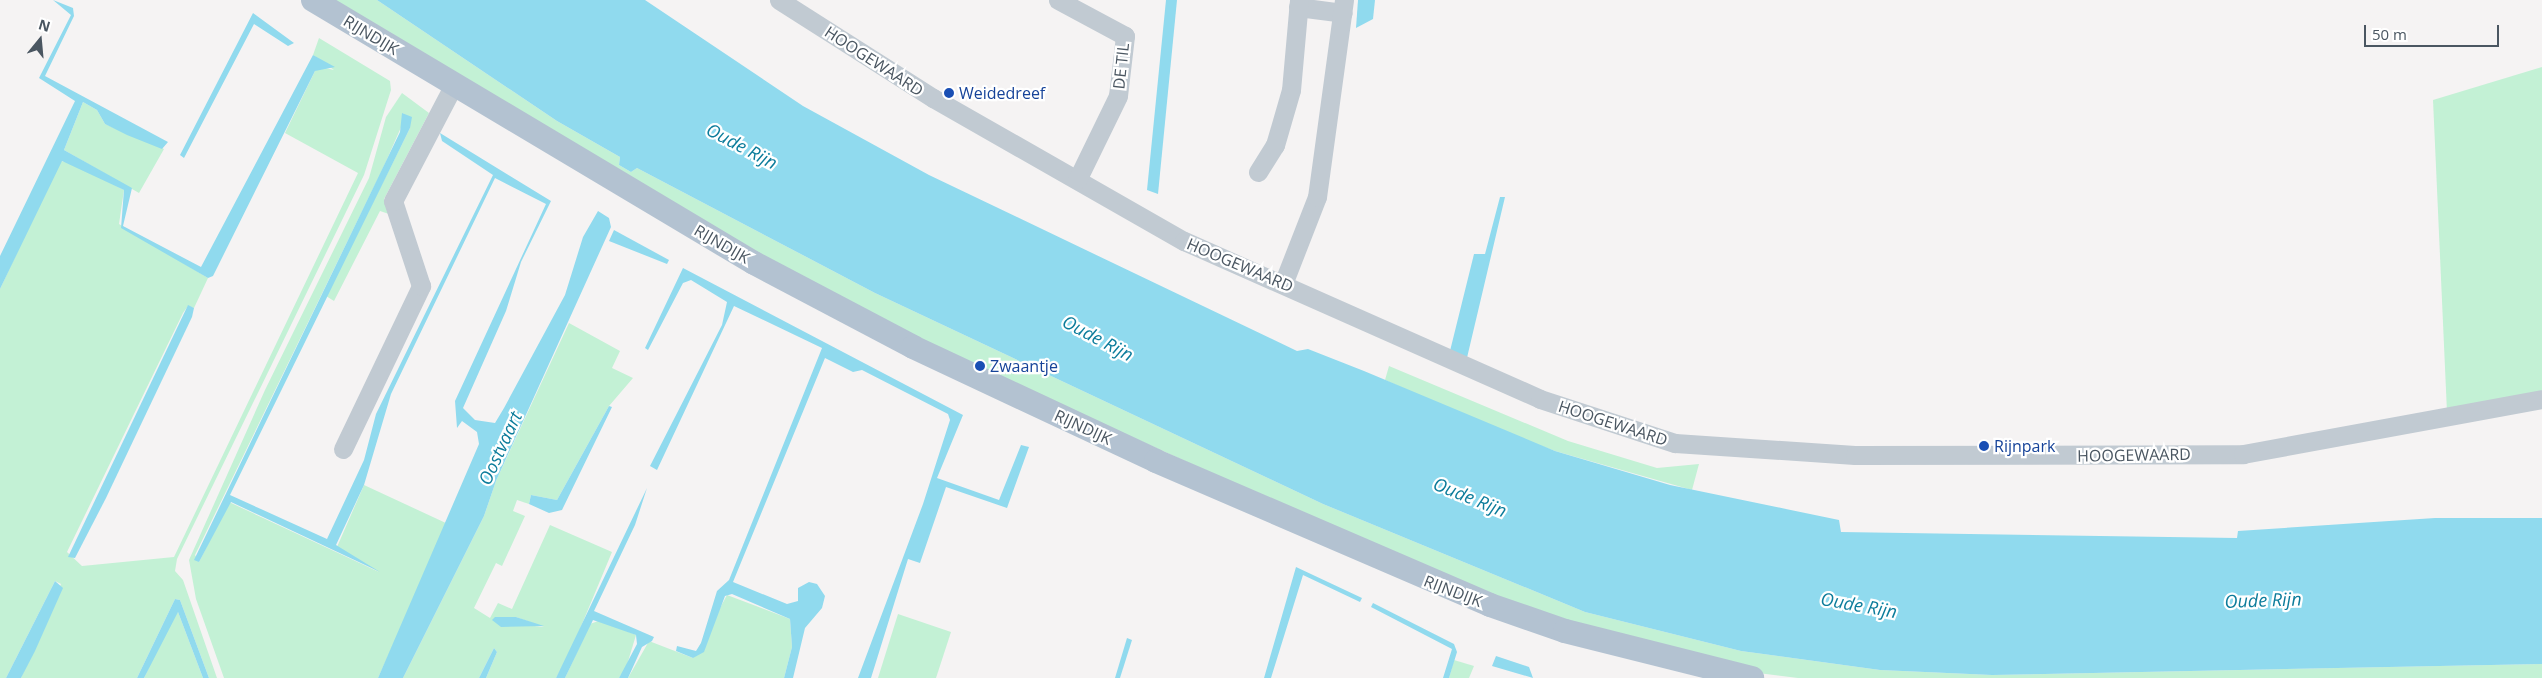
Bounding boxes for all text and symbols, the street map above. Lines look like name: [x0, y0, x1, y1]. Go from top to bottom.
street label: RIJNDIJK: [340, 11, 402, 59]
text: N: [36, 14, 53, 36]
north arrow: [15, 15, 65, 65]
scale bar: [2367, 15, 2502, 47]
street label: HOOGEWAARD: [821, 22, 927, 100]
text: 50 m: [2372, 24, 2407, 44]
street label: DE TIL: [1109, 42, 1133, 90]
place label: Weidedreef: [959, 83, 1045, 103]
marker: Weidedreef: [943, 87, 955, 99]
water label: Oude Rijn: [703, 118, 781, 174]
street label: RIJNDIJK: [691, 220, 753, 268]
street label: HOOGEWAARD: [1184, 234, 1296, 296]
water label: Oude Rijn: [1059, 310, 1137, 366]
place label: Zwaantje: [990, 356, 1058, 376]
marker: Zwaantje: [974, 360, 986, 372]
street label: HOOGEWAARD: [1556, 396, 1670, 450]
street label: RIJNDIJK: [1051, 405, 1115, 449]
water label: Oostvaart: [474, 408, 526, 488]
place label: Rijnpark: [1994, 436, 2055, 456]
marker: Rijnpark: [1978, 440, 1990, 452]
street label: HOOGEWAARD: [2077, 444, 2191, 466]
water label: Oude Rijn: [1430, 473, 1510, 521]
street label: RIJNDIJK: [1421, 571, 1485, 611]
water label: Oude Rijn: [1819, 588, 1899, 622]
water label: Oude Rijn: [2224, 588, 2302, 612]

